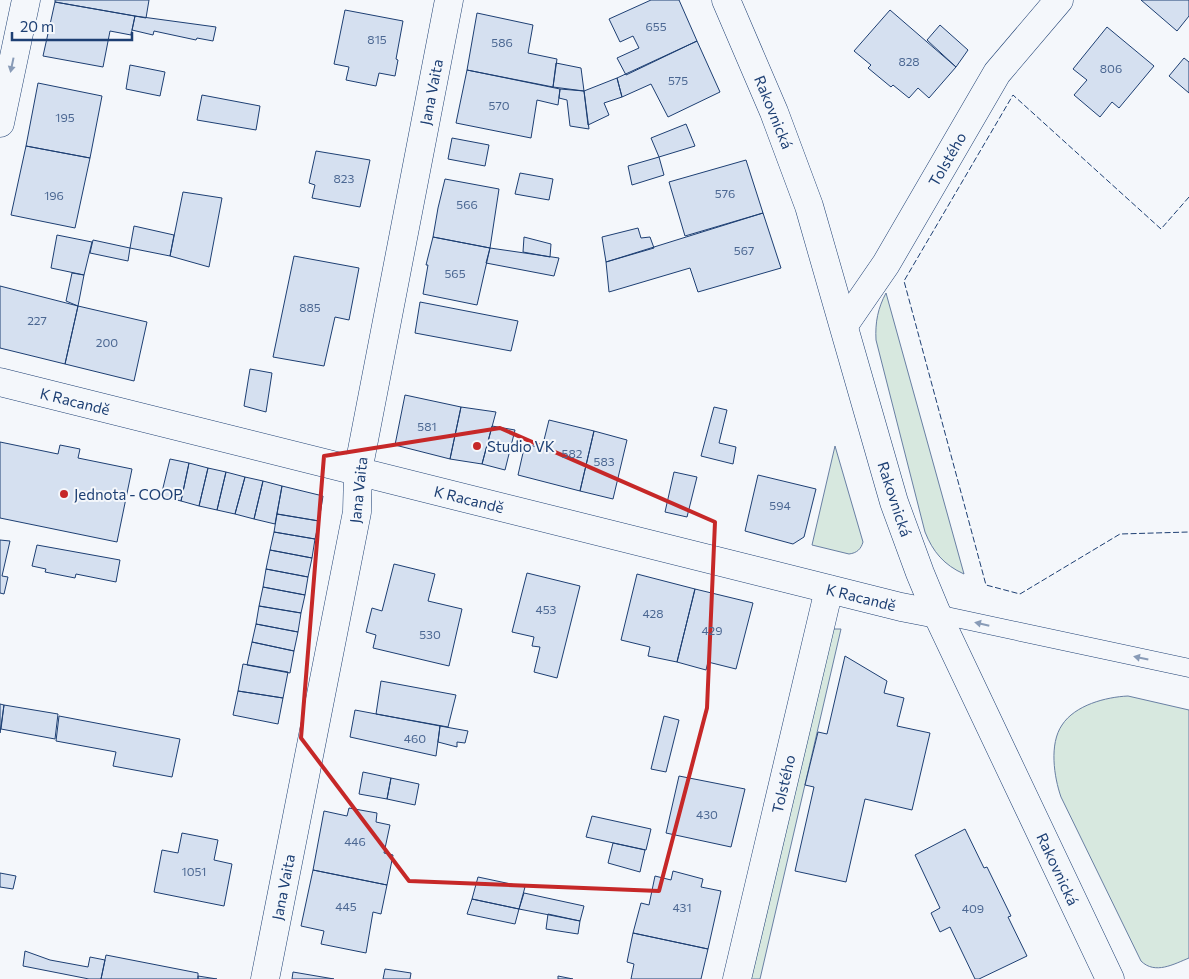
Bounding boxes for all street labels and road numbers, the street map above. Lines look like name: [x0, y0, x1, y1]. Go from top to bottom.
street label: Jana Vaita: [416, 58, 446, 126]
street label: Rakovnická: [751, 73, 797, 151]
street label: Tolstého: [924, 129, 970, 189]
street label: K Racandě: [38, 384, 112, 418]
street label: Jana Vaita: [346, 456, 370, 524]
street label: Rakovnická: [874, 459, 916, 539]
street label: K Racandě: [432, 482, 506, 516]
street label: K Racandě: [824, 580, 898, 614]
street label: Tolstého: [768, 753, 798, 815]
street label: Rakovnická: [1033, 830, 1083, 908]
street label: Jana Vaita: [268, 853, 298, 921]

